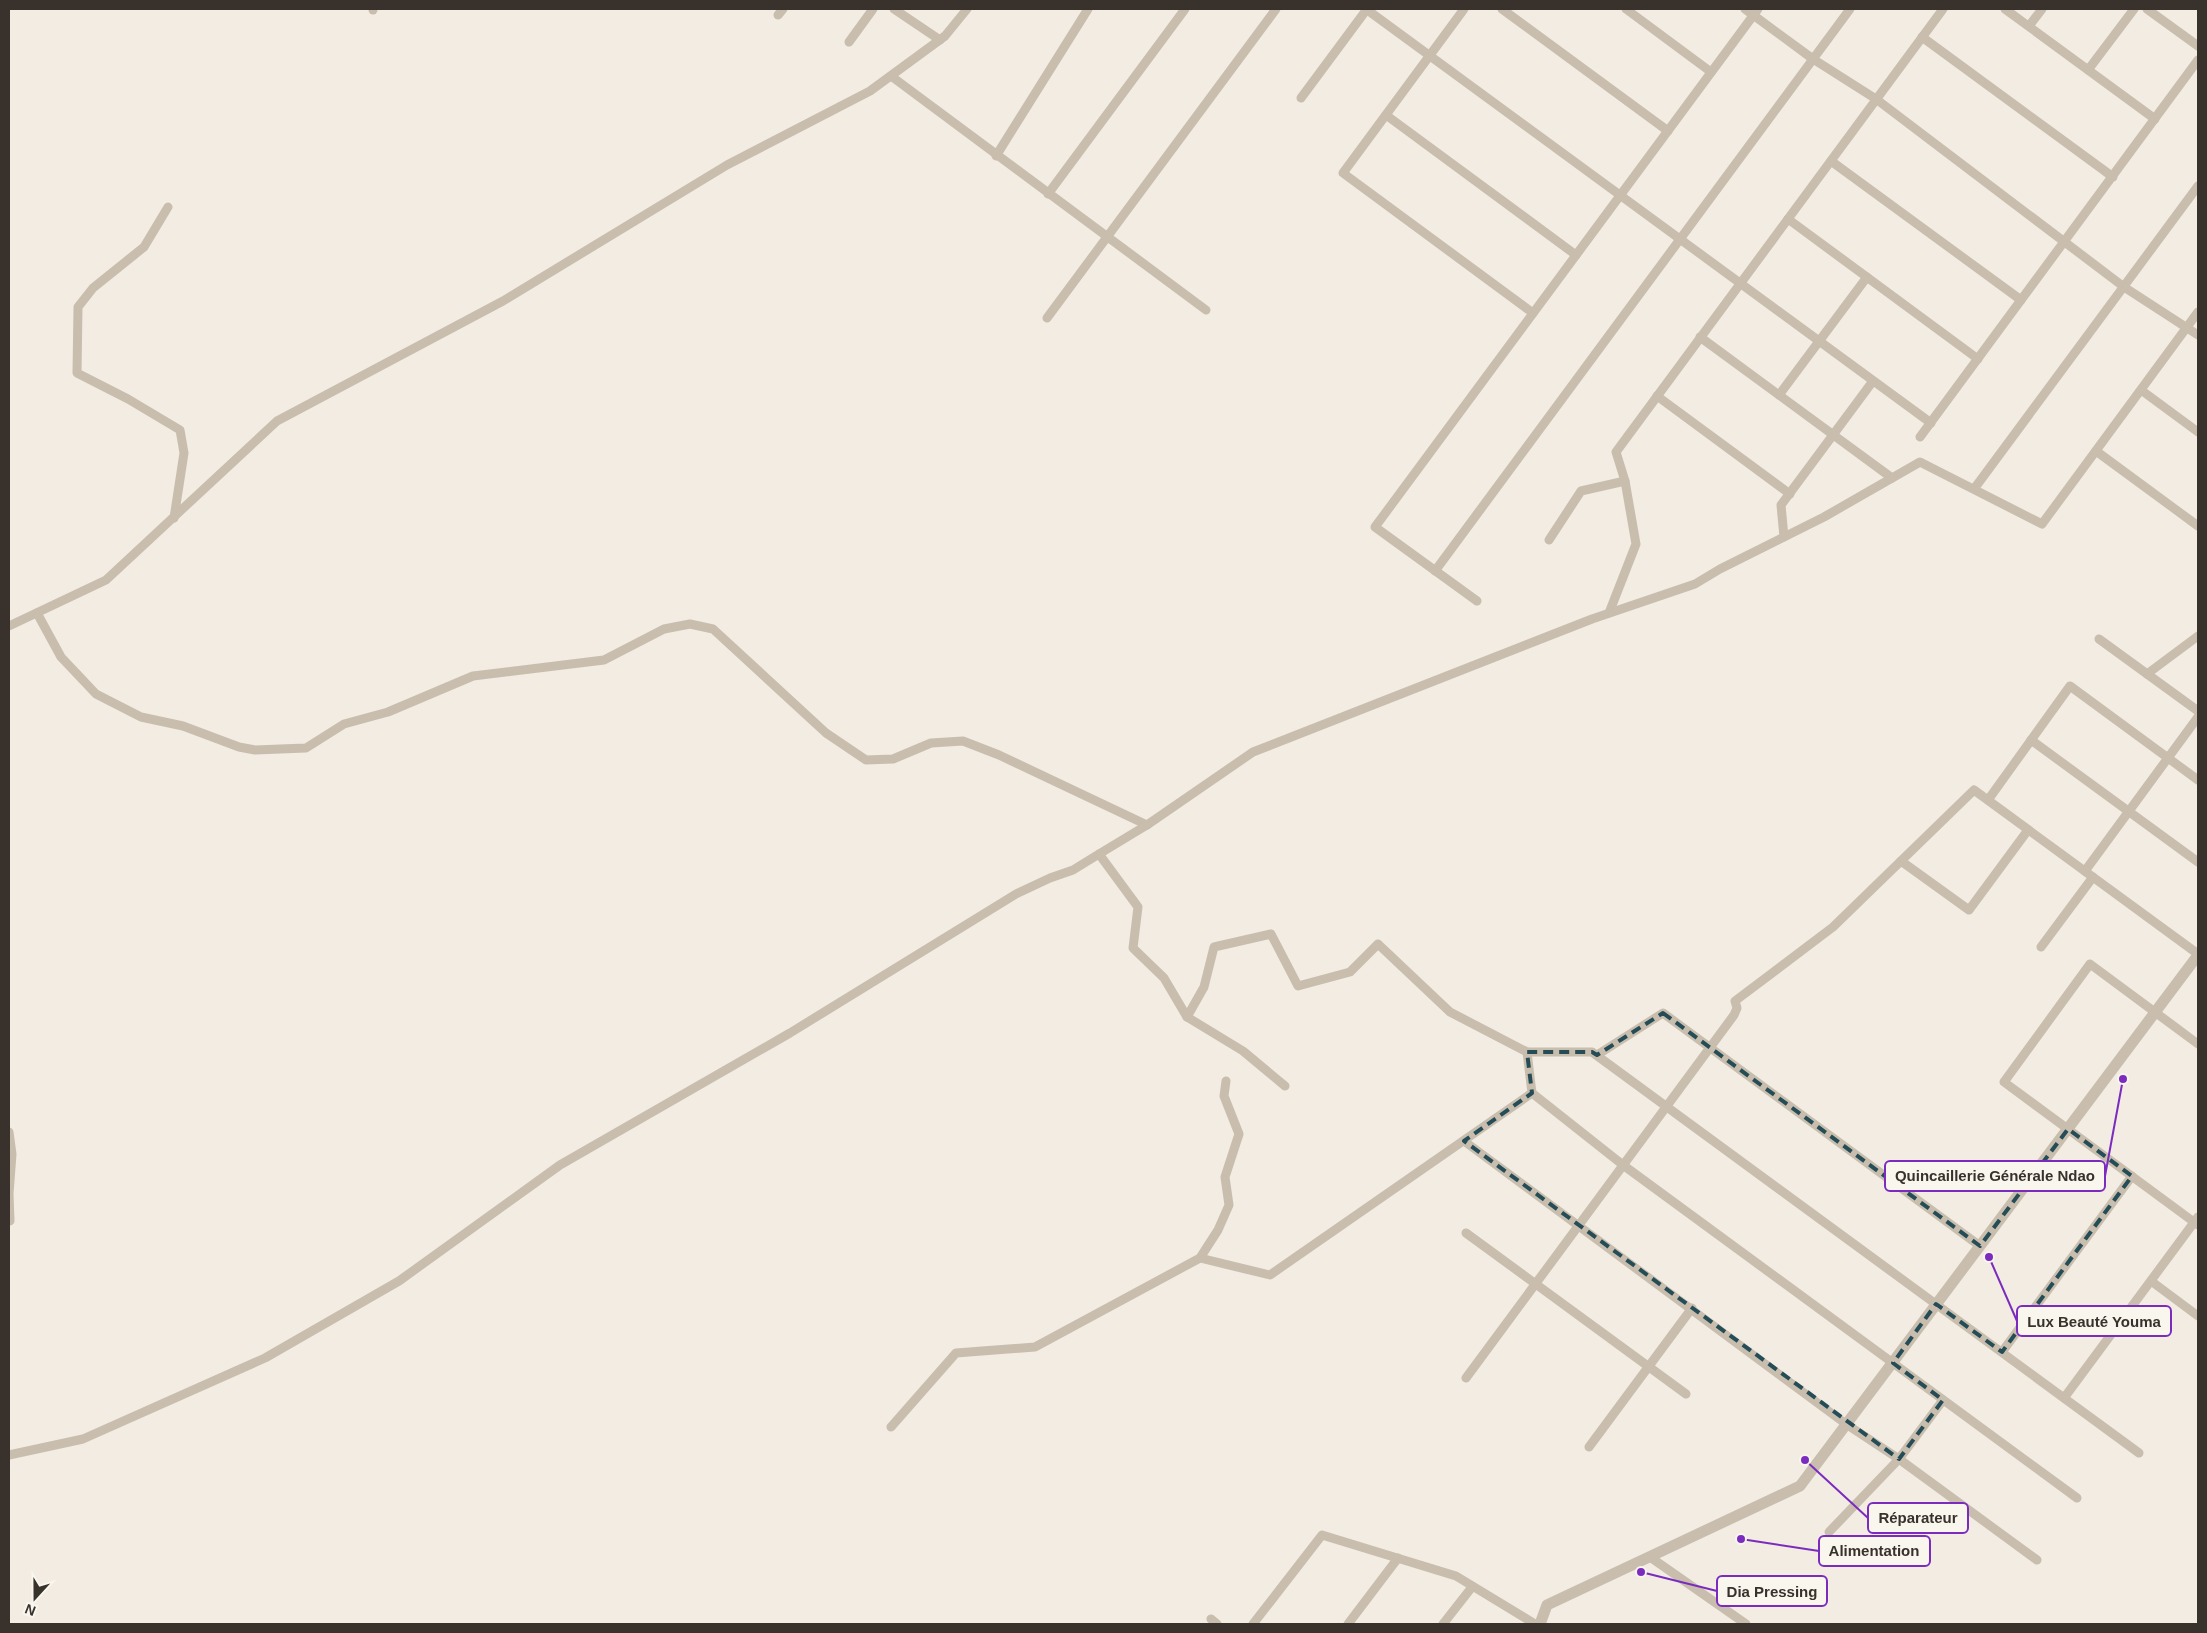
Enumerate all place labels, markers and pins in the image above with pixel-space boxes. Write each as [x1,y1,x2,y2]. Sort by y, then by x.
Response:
callout: Quincaillerie Générale Ndao [1885,1161,2105,1191]
callout: Lux Beauté Youma [2017,1306,2171,1336]
callout: Réparateur [1868,1503,1968,1533]
callout: Alimentation [1819,1536,1930,1566]
callout: Dia Pressing [1717,1576,1827,1606]

